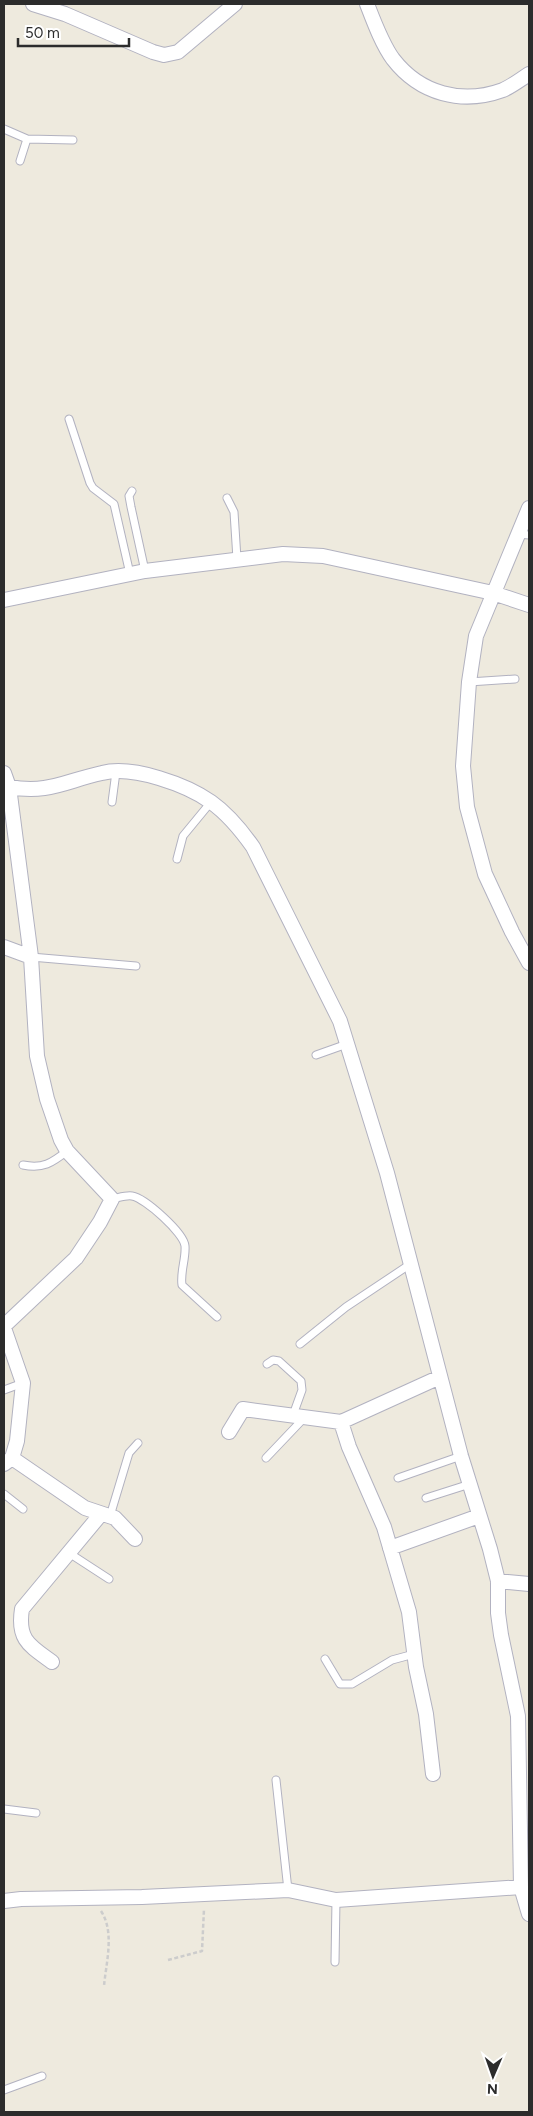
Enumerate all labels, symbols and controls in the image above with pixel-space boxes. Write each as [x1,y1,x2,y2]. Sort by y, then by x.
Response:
scale bar [18,15,129,47]
text: 50 m [25,24,60,42]
north arrow [468,2051,518,2101]
text: N [487,2080,498,2097]

